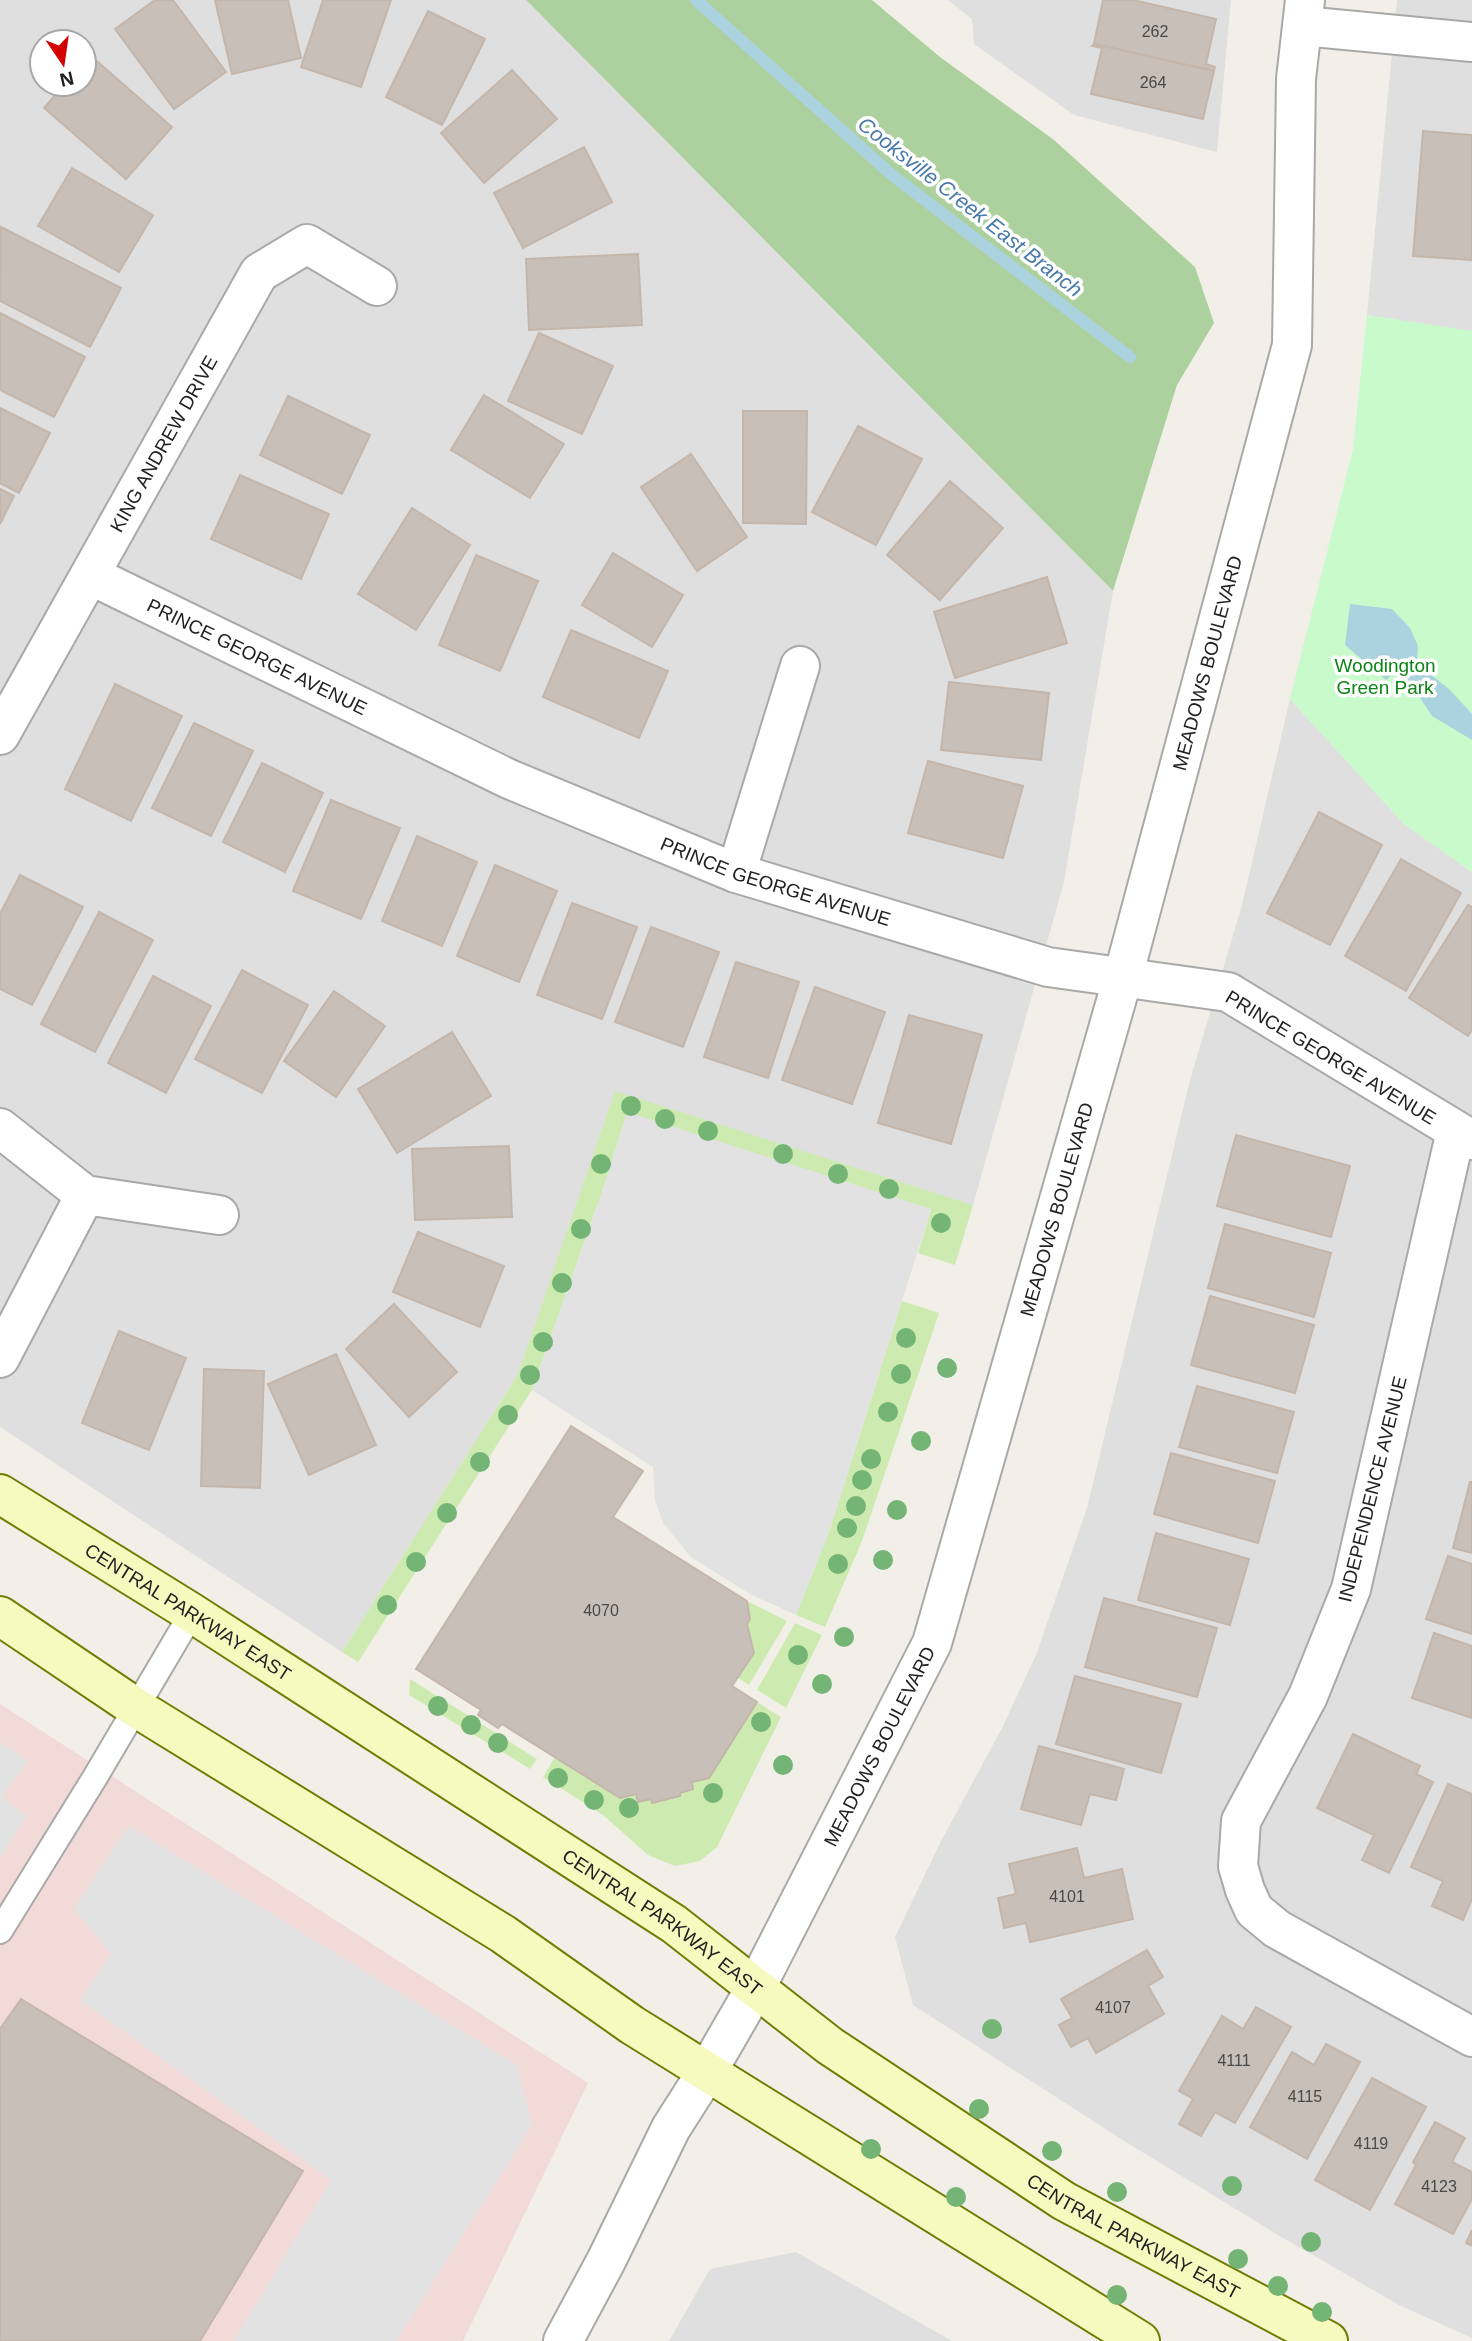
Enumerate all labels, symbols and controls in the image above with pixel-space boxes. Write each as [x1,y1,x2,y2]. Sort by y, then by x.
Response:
house number: 262 [1142,23,1168,40]
north arrow [28,28,98,98]
text: N [58,67,76,91]
house number: 264 [1140,74,1166,91]
water label: Cooksville Creek East Branch [854,112,1087,301]
street label: KING ANDREW DRIVE [106,352,221,536]
street label: MEADOWS BOULEVARD [1169,553,1246,773]
street label: PRINCE GEORGE AVENUE [144,595,370,719]
park label: Woodington Green Park [1334,655,1436,698]
street label: PRINCE GEORGE AVENUE [657,833,893,930]
street label: PRINCE GEORGE AVENUE [1222,986,1440,1129]
street label: MEADOWS BOULEVARD [1016,1100,1097,1319]
street label: INDEPENDENCE AVENUE [1334,1374,1411,1604]
street label: CENTRAL PARKWAY EAST [81,1539,295,1685]
house number: 4070 [583,1602,619,1619]
street label: MEADOWS BOULEVARD [820,1643,939,1850]
street label: CENTRAL PARKWAY EAST [559,1845,767,2000]
house number: 4101 [1049,1888,1085,1905]
house number: 4107 [1095,1999,1131,2016]
house number: 4111 [1217,2052,1251,2069]
house number: 4115 [1288,2088,1322,2105]
house number: 4119 [1354,2135,1388,2152]
street label: CENTRAL PARKWAY EAST [1023,2169,1244,2303]
house number: 4123 [1421,2178,1457,2195]

